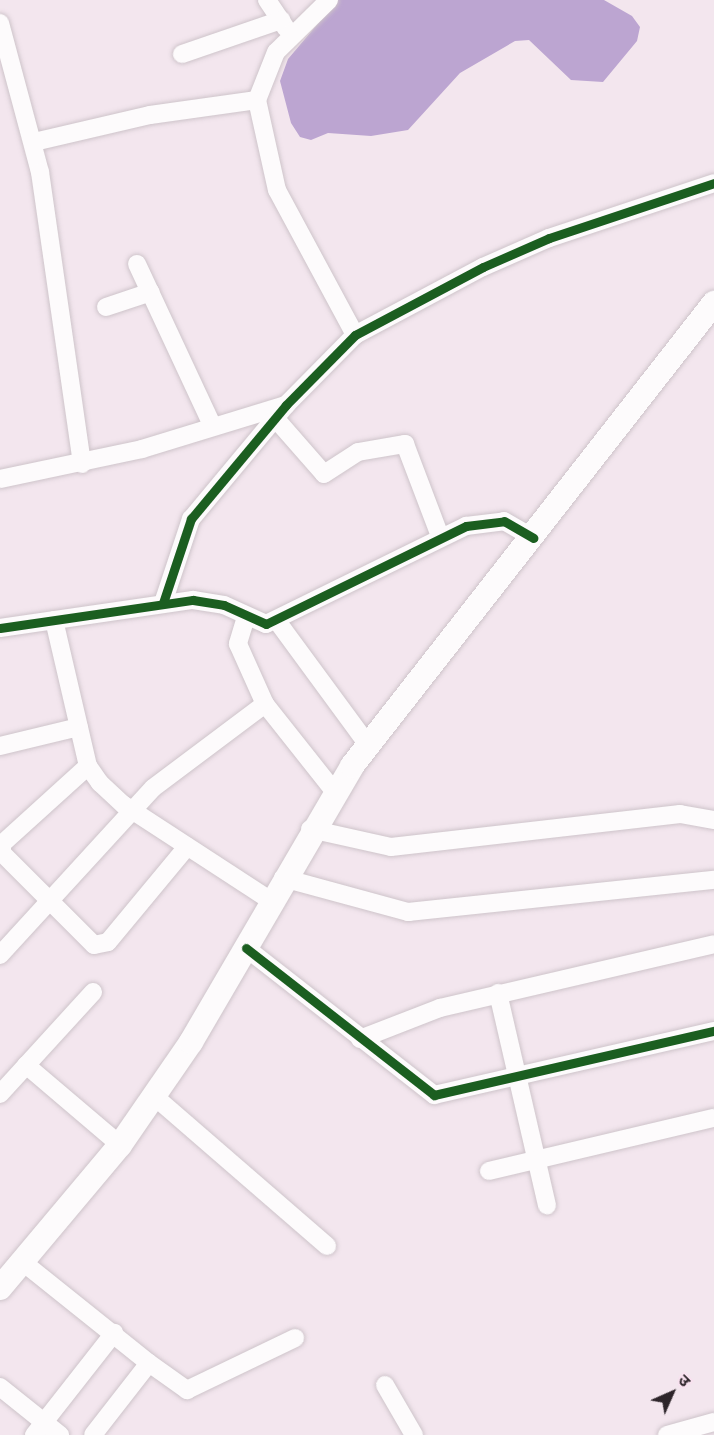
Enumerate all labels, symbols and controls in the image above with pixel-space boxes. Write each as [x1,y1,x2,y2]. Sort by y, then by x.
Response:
north arrow [642,1363,702,1423]
text: उ [675,1371,694,1390]

